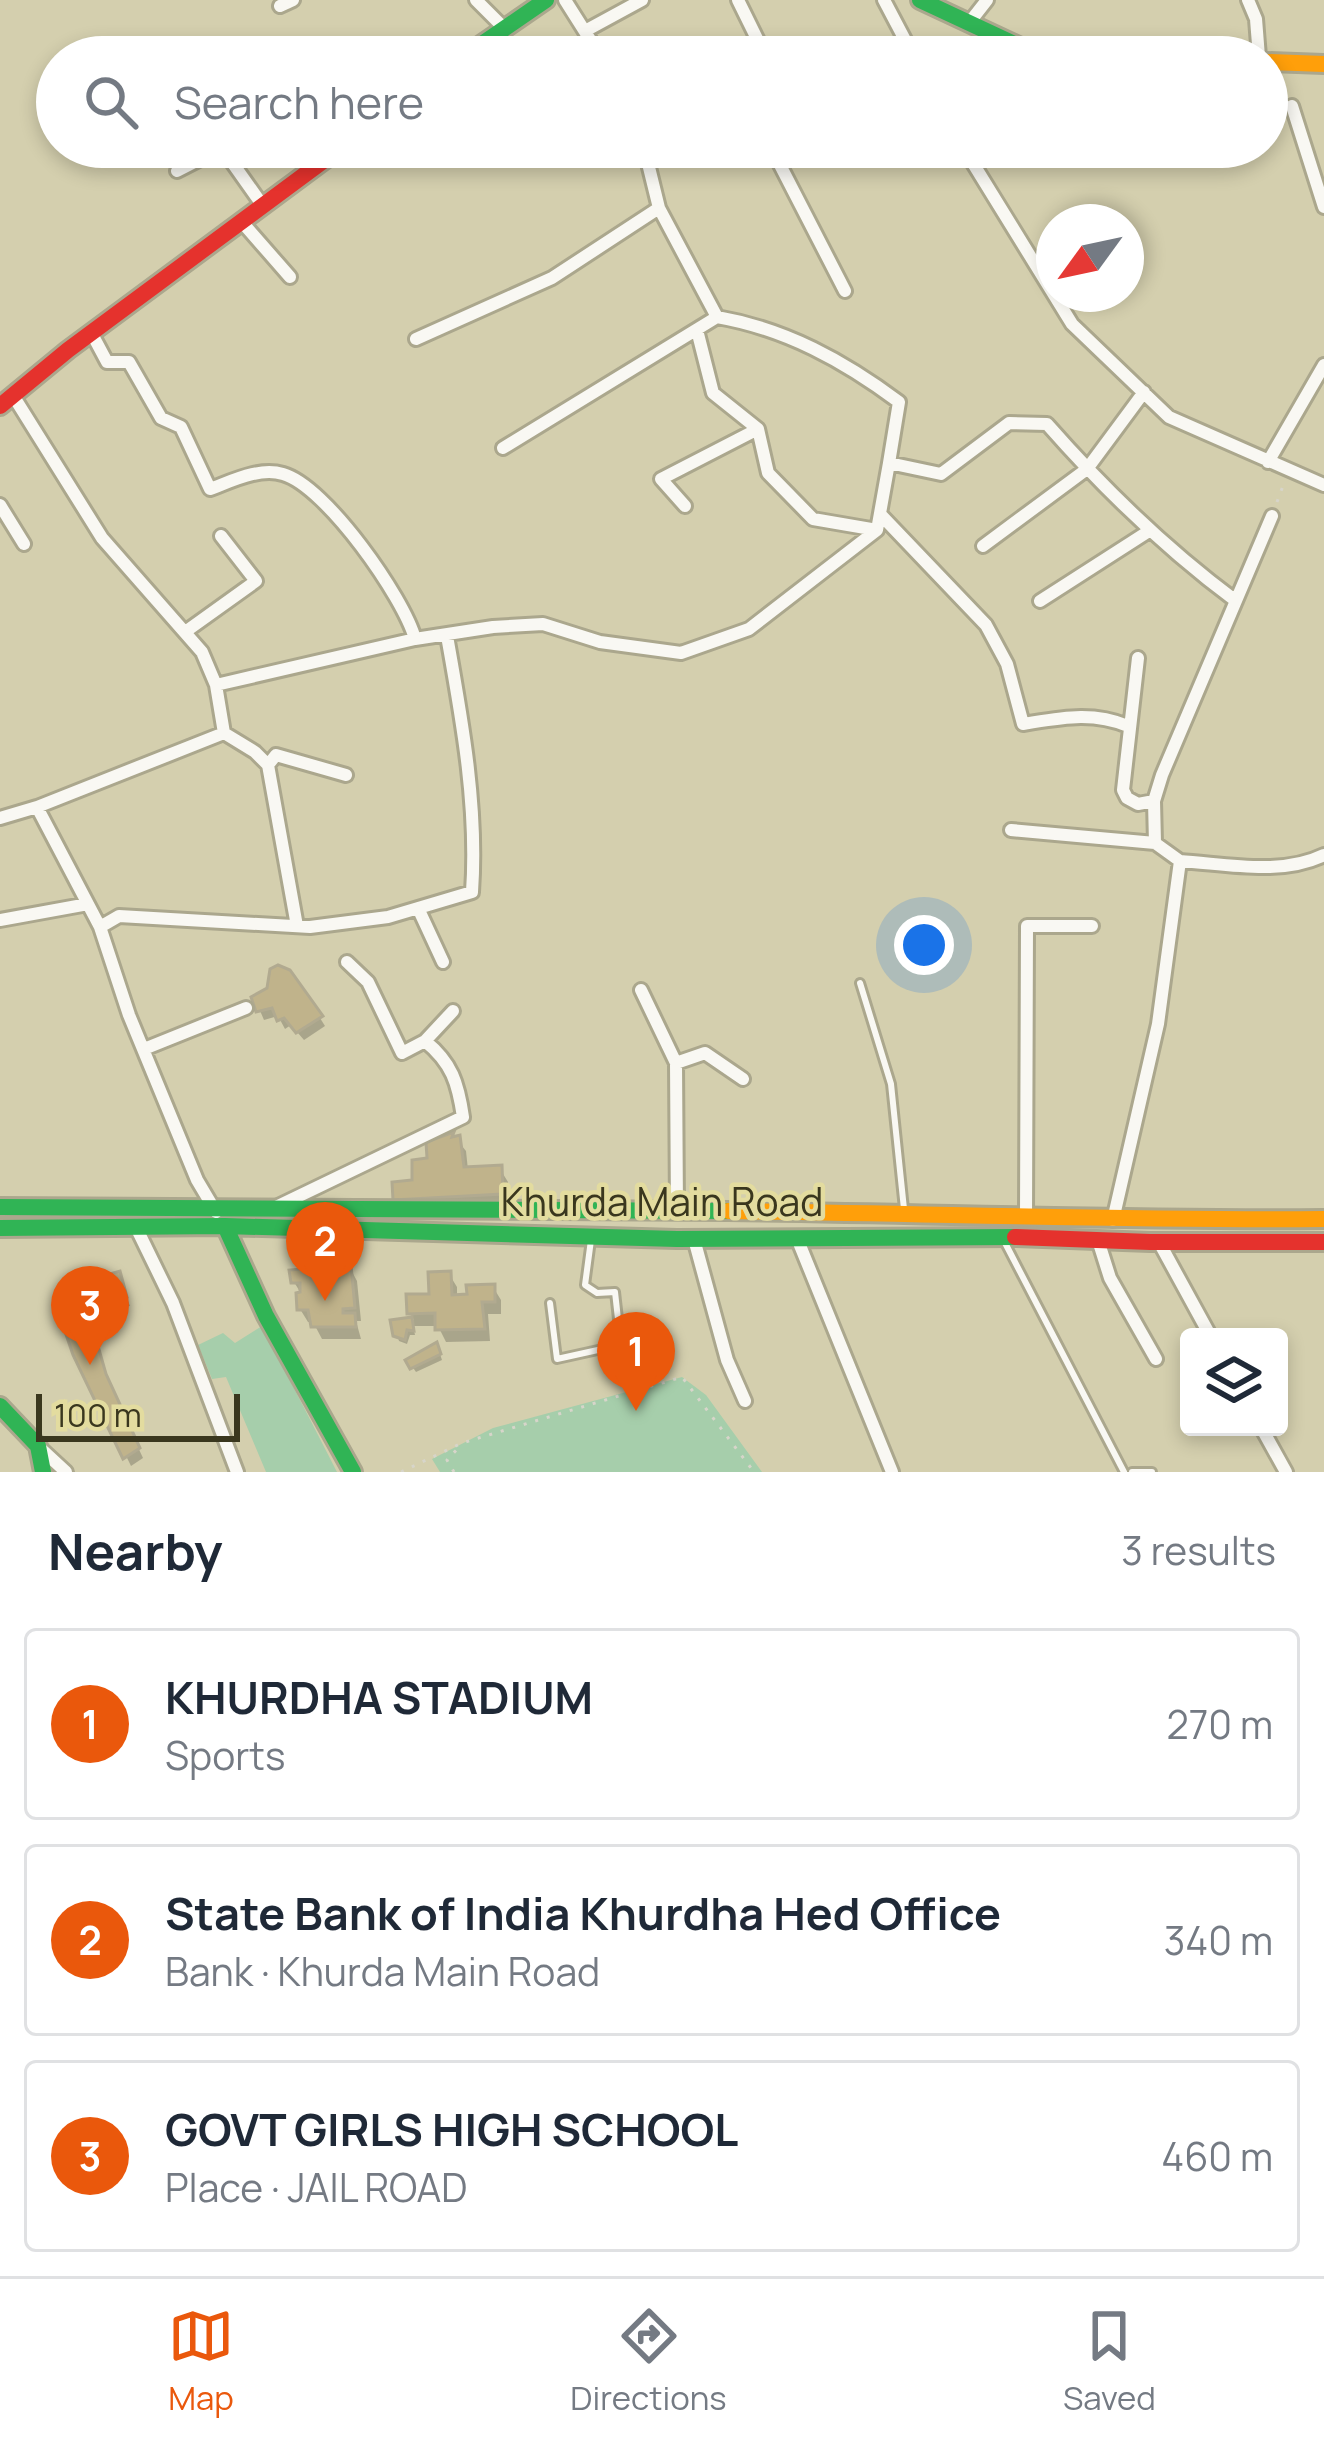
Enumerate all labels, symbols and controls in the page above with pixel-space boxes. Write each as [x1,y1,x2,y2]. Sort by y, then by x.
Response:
search box [36,36,1288,168]
icon: search [78,69,144,135]
text: Search here [174,71,424,133]
north arrow [1036,204,1144,312]
your location [894,915,954,975]
street label: Khurda Main Road [501,1174,823,1228]
pin: 2 [286,1202,364,1301]
pin: 3 [51,1266,129,1365]
pin: 1 [597,1312,675,1411]
map controls [1180,1328,1288,1436]
button: layers [1180,1328,1288,1436]
scale bar [36,1388,240,1441]
text: 100 m [54,1392,142,1437]
text: Nearby [48,1516,223,1585]
text: 3 results [1121,1523,1276,1577]
text: KHURDHA STADIUM [165,1666,593,1728]
text: 1 [81,1697,99,1751]
text: 270 m [1167,1697,1273,1751]
text: Sports [165,1728,285,1782]
text: State Bank of India Khurdha Hed Office [165,1882,1001,1944]
text: 2 [78,1913,102,1967]
text: 340 m [1164,1913,1273,1967]
text: Bank · Khurda Main Road [165,1944,600,1998]
text: GOVT GIRLS HIGH SCHOOL [165,2098,738,2160]
text: 3 [79,2129,101,2183]
text: 460 m [1161,2129,1273,2183]
text: Place · JAIL ROAD [165,2160,467,2214]
tab: Map [168,2303,234,2420]
tab: Directions [570,2303,727,2420]
tab: Saved [1063,2303,1156,2420]

